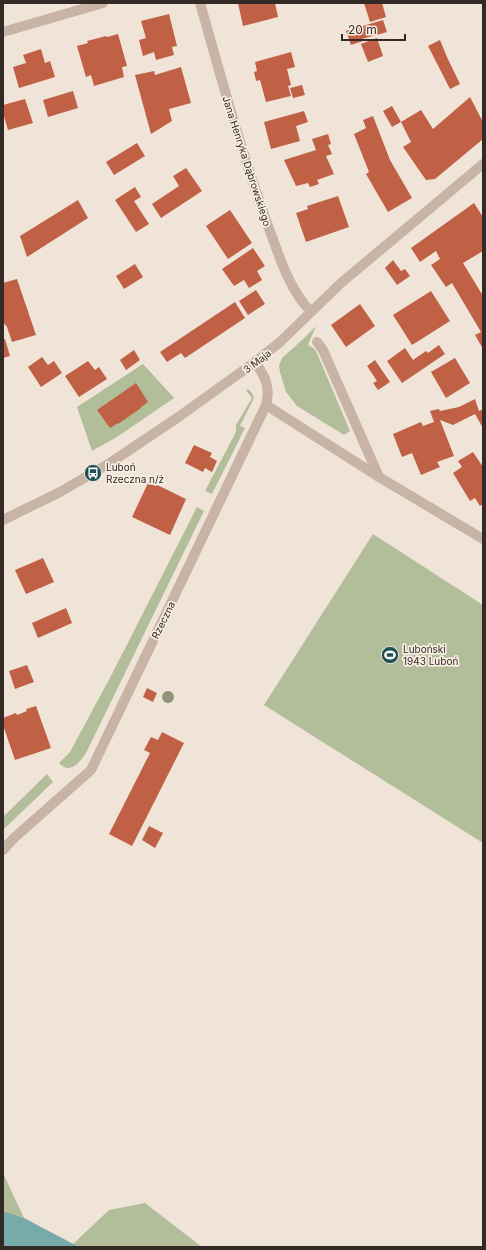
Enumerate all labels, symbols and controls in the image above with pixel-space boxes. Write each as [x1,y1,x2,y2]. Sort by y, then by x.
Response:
scale bar [342,16,405,42]
text: 20 m [348,22,377,37]
street label: Jana Henryka Dąbrowskiego [220,94,274,228]
street label: 3 Maja [241,347,273,375]
place label: Luboń Rzeczna n/ż [106,461,164,485]
bus stop icon: Luboń Rzeczna n/ż [83,463,103,483]
street label: Rzeczna [149,599,177,641]
place label: Luboński 1943 Luboń [403,643,458,667]
sports icon: Luboński 1943 Luboń [380,645,400,665]

